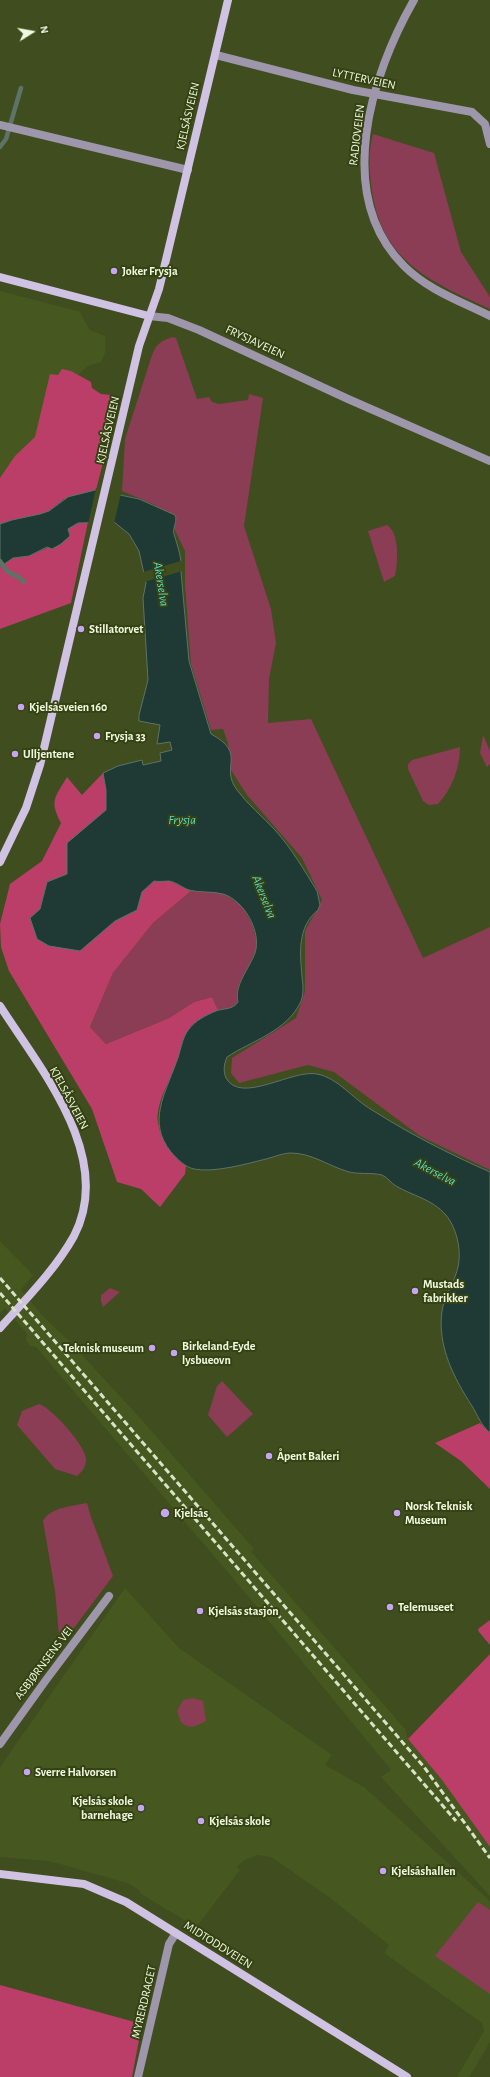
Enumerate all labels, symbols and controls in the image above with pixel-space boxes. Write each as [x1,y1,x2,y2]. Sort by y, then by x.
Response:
north arrow [12,12,52,52]
text: N [38,25,50,34]
street label: LYTTERVEIEN [331,65,397,93]
street label: KJELSÅSVEIEN [173,81,203,151]
street label: RADIOVEIEN [346,104,368,166]
place label: Joker Frysja [122,264,178,278]
marker: Joker Frysja [109,266,119,276]
street label: FRYSJAVEIEN [223,322,287,362]
street label: KJELSÅSVEIEN [93,395,123,465]
water label: Akerselva [150,561,172,607]
place label: Stillatorvet [89,622,143,636]
marker: Stillatorvet [76,624,86,634]
place label: Kjelsåsveien 160 [29,700,107,714]
marker: Kjelsåsveien 160 [16,702,26,712]
place label: Frysja 33 [105,729,146,743]
marker: Frysja 33 [92,731,102,741]
place label: Ulljentene [23,747,74,761]
marker: Ulljentene [10,749,20,759]
water label: Frysja [168,812,196,828]
water label: Akerselva [248,873,280,921]
street label: KJELSÅSVEIEN [46,1064,92,1132]
water label: Akerselva [411,1155,459,1189]
place label: Mustads fabrikker [423,1277,468,1305]
marker: Mustads fabrikker [410,1286,420,1296]
place label: Birkeland-Eyde lysbueovn [182,1339,255,1367]
place label: Teknisk museum [63,1341,144,1355]
marker: Teknisk museum [147,1343,157,1353]
marker: Birkeland-Eyde lysbueovn [169,1348,179,1358]
place label: Åpent Bakeri [277,1449,339,1463]
marker: Åpent Bakeri [264,1451,274,1461]
place label: Norsk Teknisk Museum [405,1499,472,1527]
place label: Kjelsås [174,1506,208,1520]
marker: Kjelsås [159,1507,171,1519]
marker: Norsk Teknisk Museum [392,1508,402,1518]
place label: Telemuseet [398,1600,454,1614]
marker: Telemuseet [385,1602,395,1612]
place label: Kjelsås stasjon [208,1604,279,1618]
marker: Kjelsås stasjon [195,1606,205,1616]
street label: ASBJØRNSENS VEI [12,1623,76,1703]
place label: Sverre Halvorsen [35,1765,116,1779]
marker: Sverre Halvorsen [22,1767,32,1777]
place label: Kjelsås skole barnehage [72,1794,133,1822]
marker: Kjelsås skole barnehage [136,1803,146,1813]
place label: Kjelsås skole [209,1814,270,1828]
marker: Kjelsås skole [196,1816,206,1826]
place label: Kjelsåshallen [391,1864,456,1878]
marker: Kjelsåshallen [378,1866,388,1876]
street label: MIDTODDVEIEN [181,1918,255,1972]
street label: MYRERDRAGET [129,1964,159,2040]

